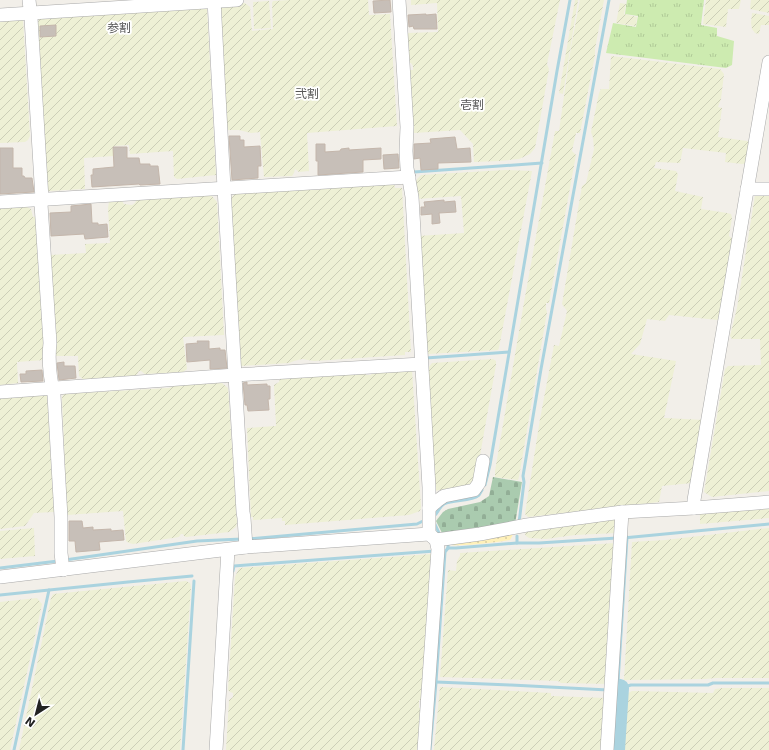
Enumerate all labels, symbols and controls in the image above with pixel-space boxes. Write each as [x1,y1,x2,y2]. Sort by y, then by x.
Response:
district label: 参割 [107,21,131,35]
district label: 弐割 [295,87,319,101]
district label: 壱割 [460,98,484,112]
north arrow [16,694,56,734]
text: N [23,714,38,730]

